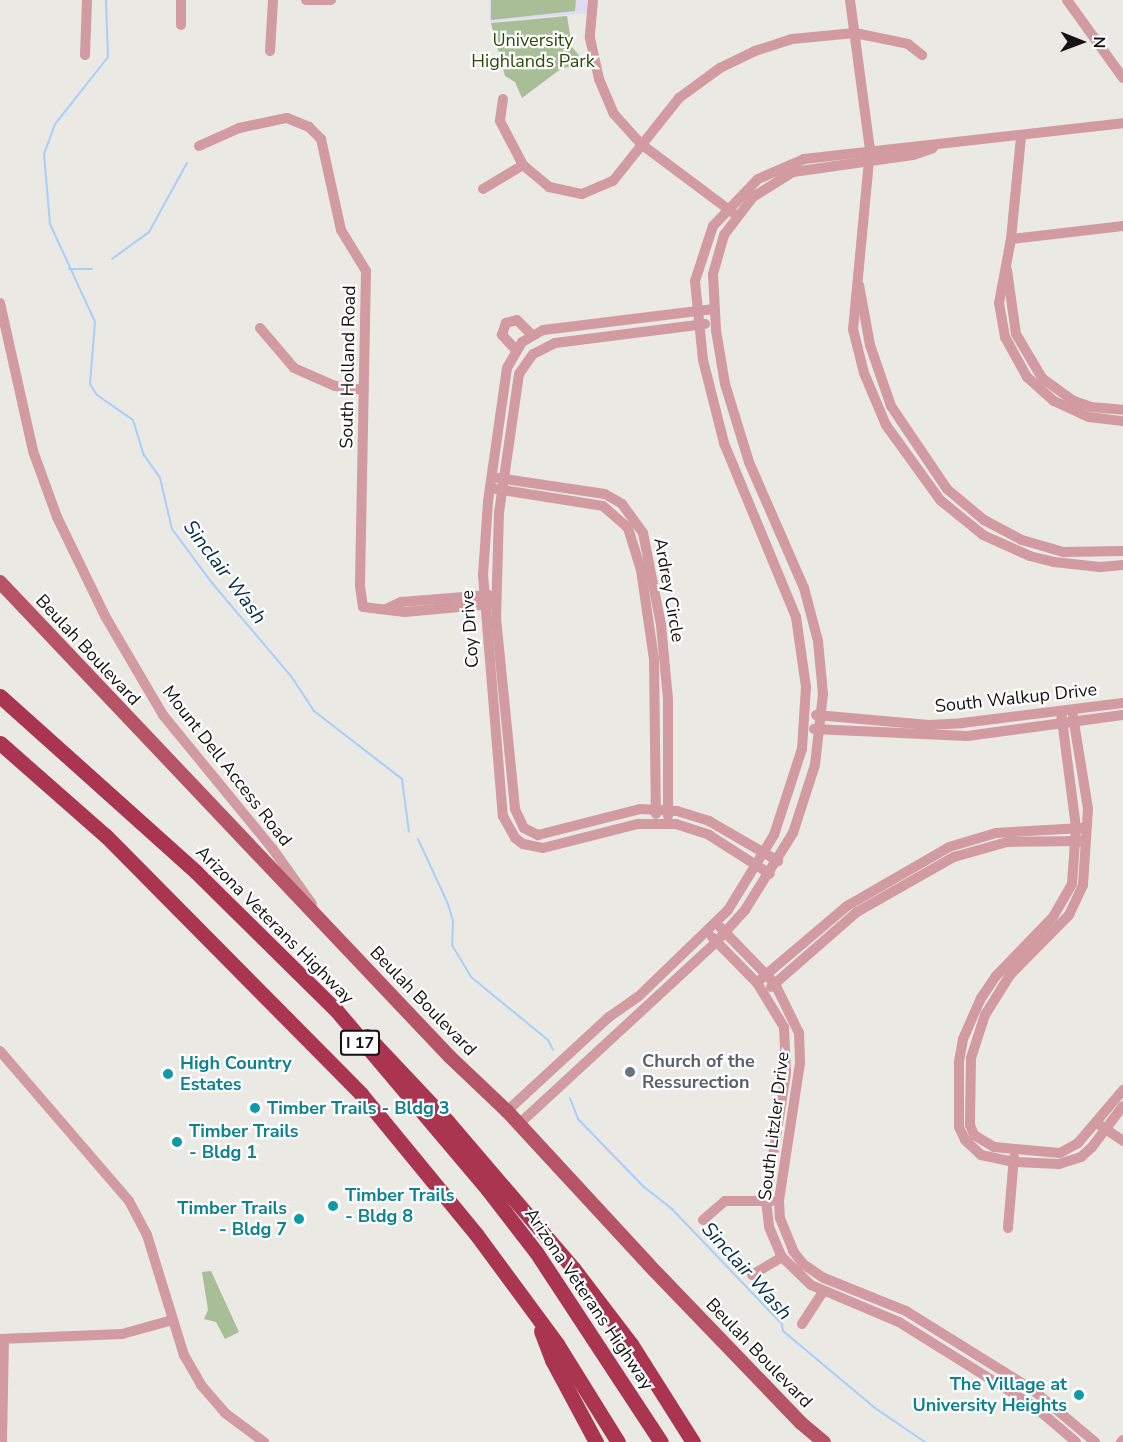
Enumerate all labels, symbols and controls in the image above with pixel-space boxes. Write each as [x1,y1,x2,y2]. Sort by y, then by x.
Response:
north arrow [1051,12,1111,72]
park label: University Highlands Park [471,30,595,72]
text: N [1088,36,1110,48]
street label: South Holland Road [336,285,360,449]
water label: Sinclair Wash [178,515,272,629]
street label: Ardrey Circle [649,536,689,644]
street label: Coy Drive [457,589,483,669]
street label: Beulah Boulevard [31,590,145,710]
street label: South Walkup Drive [934,679,1098,717]
street label: Mount Dell Access Road [158,681,296,851]
street label: Arizona Veterans Highway [191,841,359,1009]
street label: Beulah Boulevard [365,942,481,1060]
road number: I 17 [339,1030,381,1056]
street label: South Litzler Drive [754,1050,794,1202]
place label: Church of the Ressurection [642,1051,755,1094]
place label: High Country Estates [180,1053,292,1096]
marker: Church of the Ressurection [623,1065,637,1079]
marker: High Country Estates [161,1067,175,1081]
place label: Timber Trails - Bldg 3 [267,1097,450,1119]
marker: Timber Trails - Bldg 3 [248,1101,262,1115]
place label: Timber Trails - Bldg 1 [189,1121,299,1164]
marker: Timber Trails - Bldg 1 [170,1135,184,1149]
place label: Timber Trails - Bldg 8 [345,1185,455,1228]
place label: Timber Trails - Bldg 7 [177,1198,287,1240]
marker: Timber Trails - Bldg 8 [326,1199,340,1213]
street label: Arizona Veterans Highway [520,1204,658,1394]
marker: Timber Trails - Bldg 7 [292,1212,306,1226]
water label: Sinclair Wash [697,1217,797,1325]
street label: Beulah Boulevard [701,1294,817,1412]
place label: The Village at University Heights [912,1374,1067,1416]
marker: The Village at University Heights [1072,1388,1086,1402]

